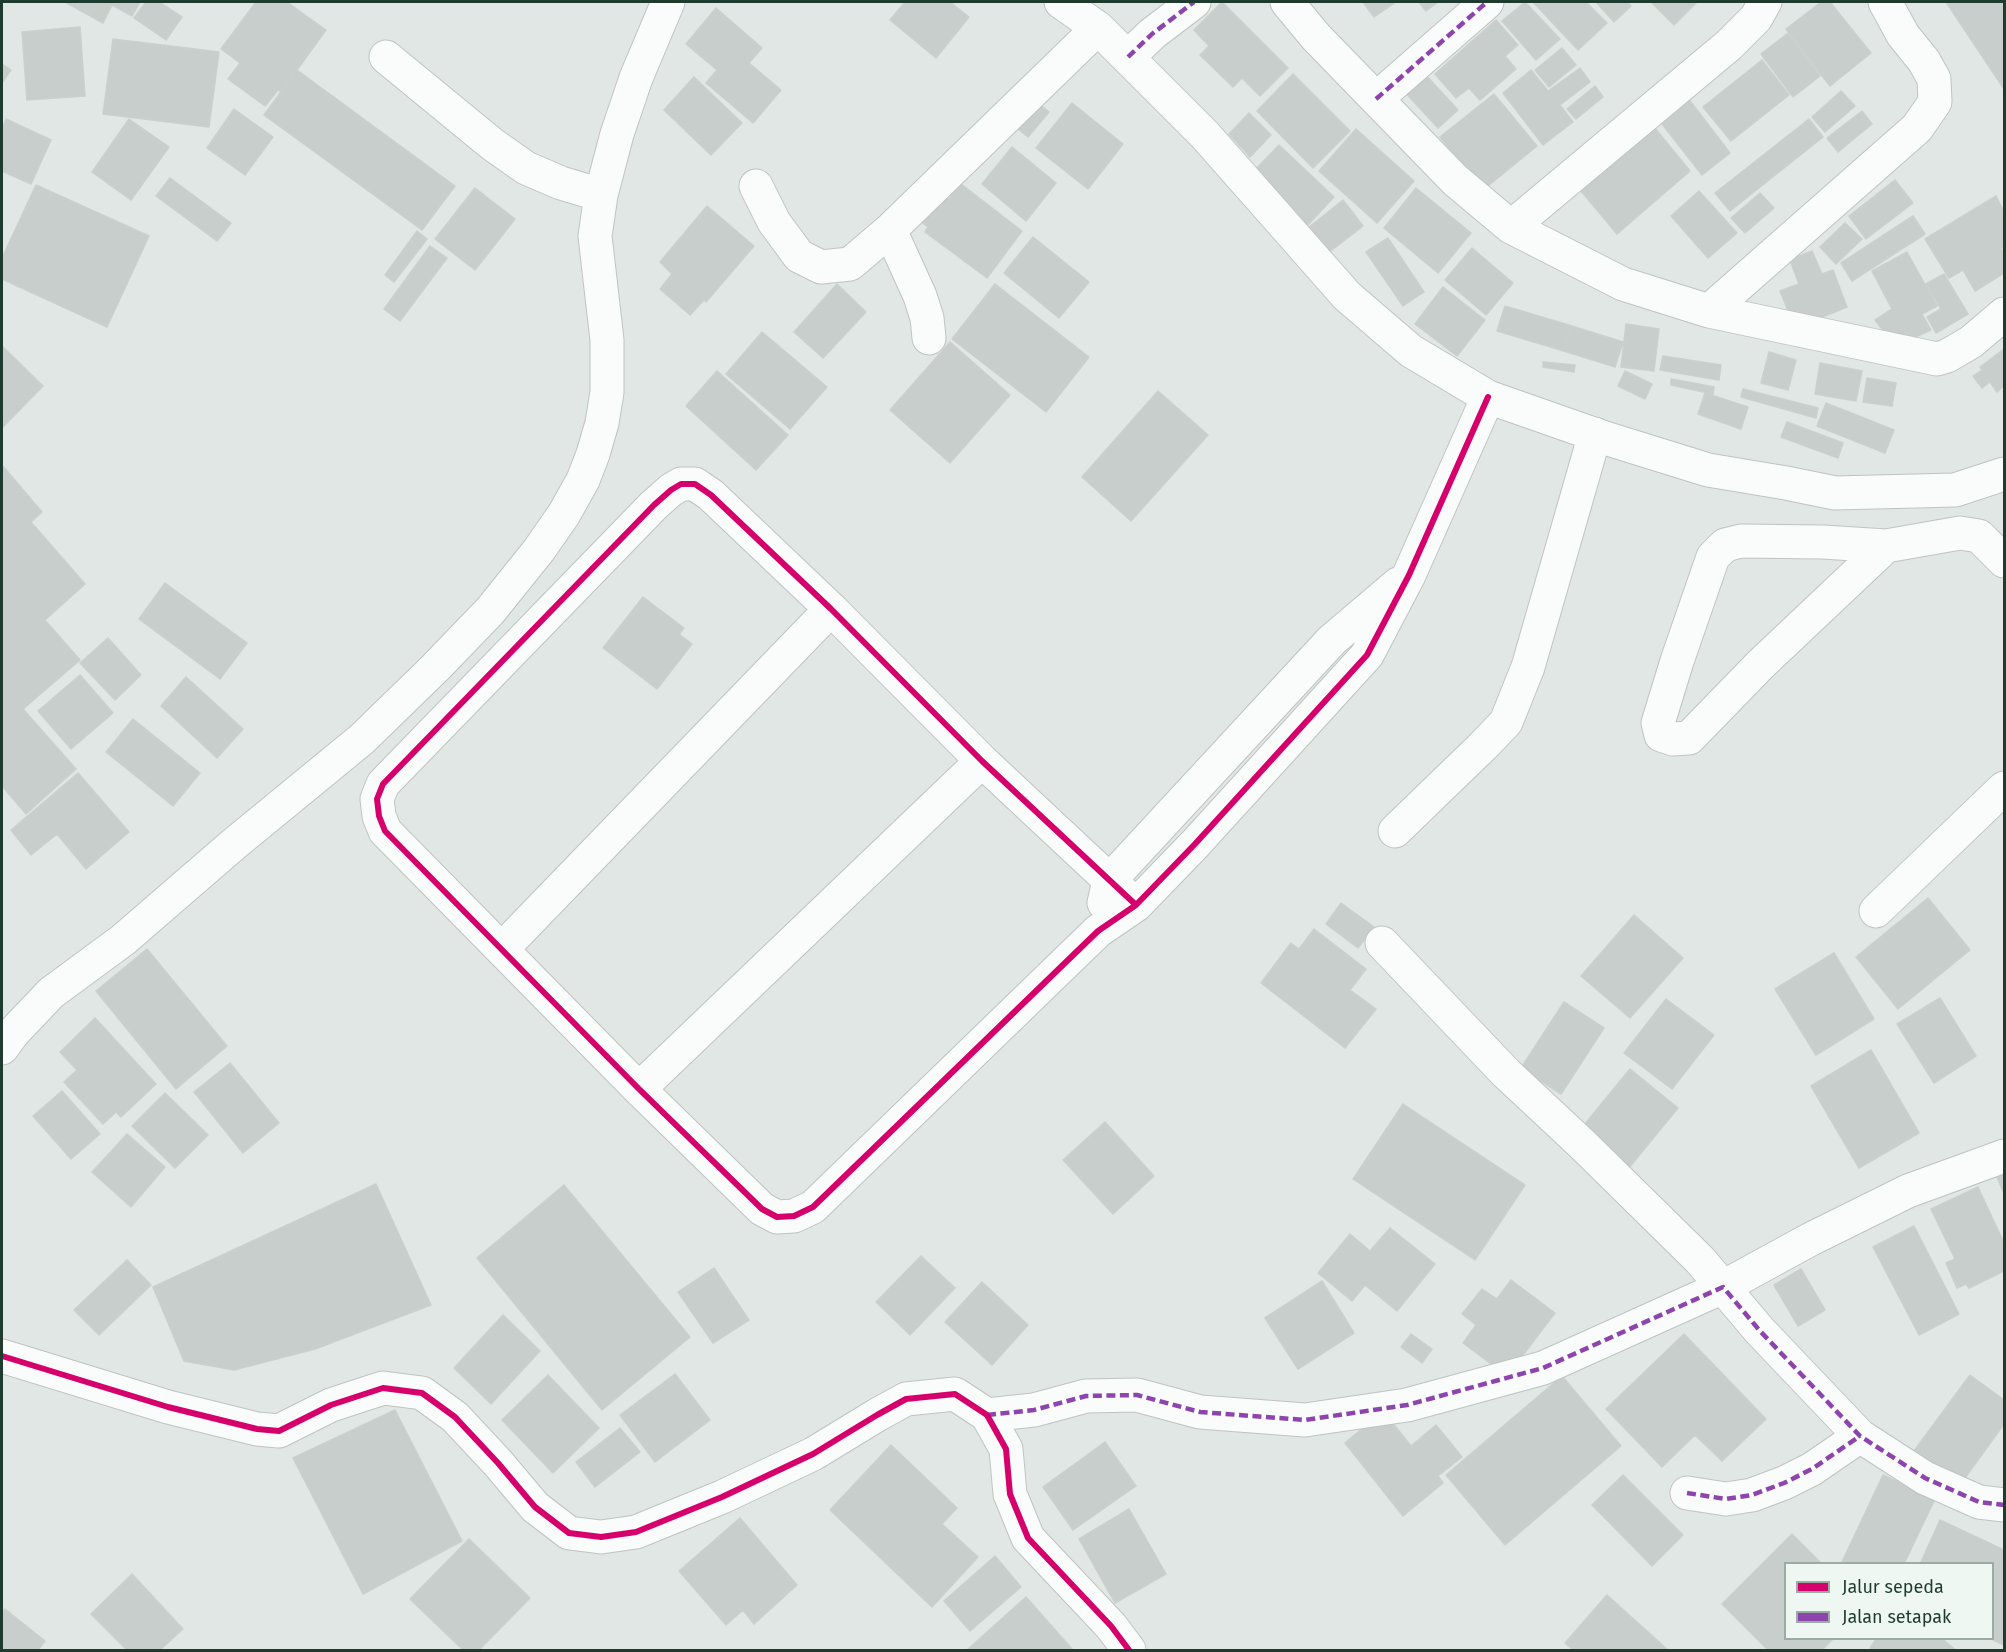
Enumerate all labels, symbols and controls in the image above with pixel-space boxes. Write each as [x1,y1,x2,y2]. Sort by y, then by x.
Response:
legend [1784,1562,1994,1640]
text: Jalur sepeda [1842,1576,1944,1598]
text: Jalan setapak [1842,1606,1951,1628]

